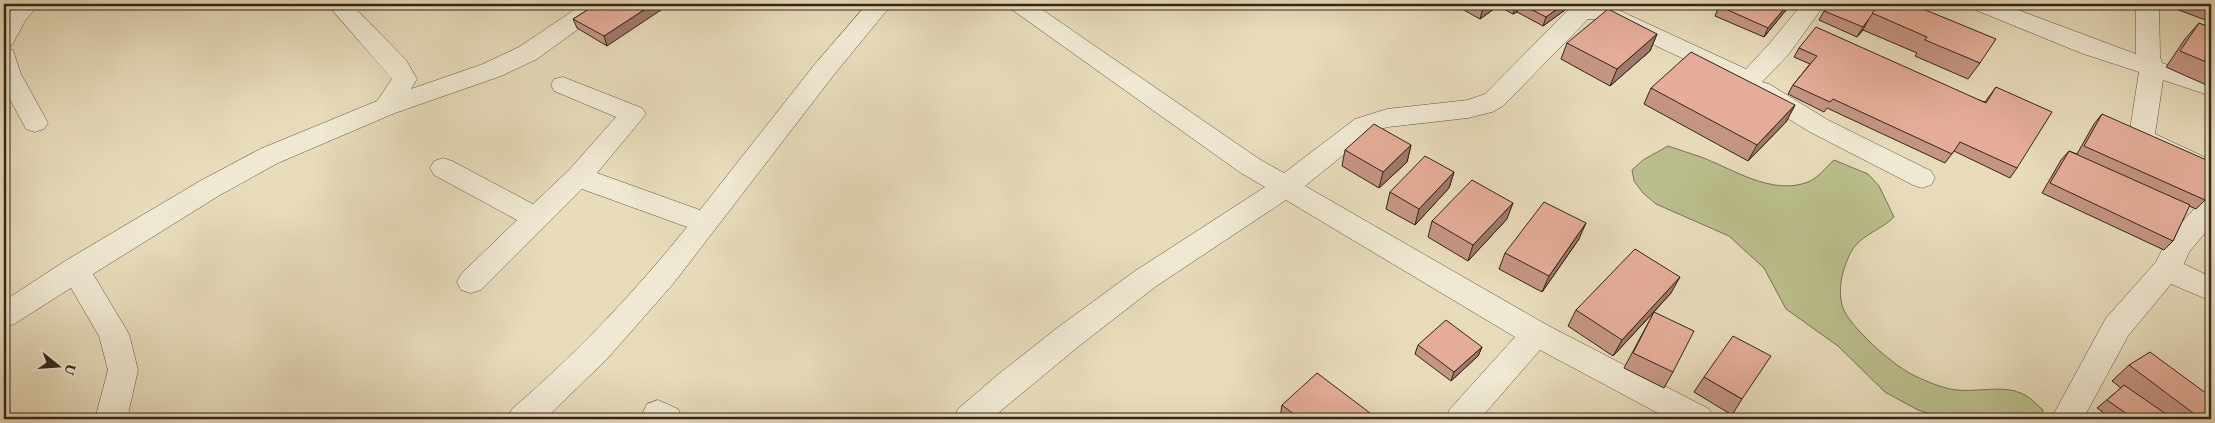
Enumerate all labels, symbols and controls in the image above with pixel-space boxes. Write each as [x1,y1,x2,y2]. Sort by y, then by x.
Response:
north arrow [32,340,82,390]
text: U [60,362,81,378]

